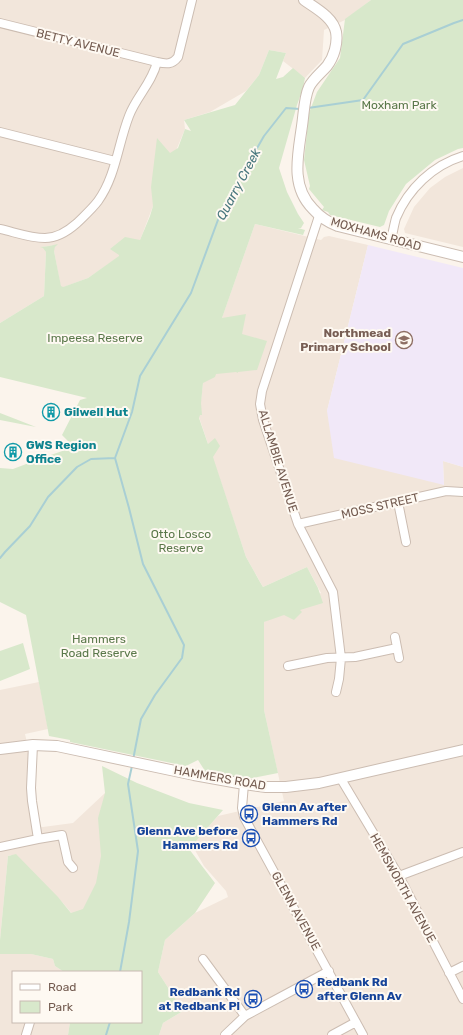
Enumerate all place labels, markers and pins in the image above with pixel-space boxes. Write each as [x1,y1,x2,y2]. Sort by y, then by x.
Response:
place label: Northmead Primary School [300,326,391,354]
school or university icon: Northmead Primary School [394,330,414,350]
building icon: Gilwell Hut [41,402,61,422]
place label: Gilwell Hut [64,405,129,419]
place label: GWS Region Office [26,438,97,466]
building icon: GWS Region Office [3,442,23,462]
place label: Glenn Av after Hammers Rd [262,800,347,828]
bus stop icon: Glenn Av after Hammers Rd [239,804,259,824]
place label: Glenn Ave before Hammers Rd [137,824,238,852]
bus stop icon: Glenn Ave before Hammers Rd [241,828,261,848]
place label: Redbank Rd after Glenn Av [317,975,402,1003]
bus stop icon: Redbank Rd after Glenn Av [294,979,314,999]
place label: Redbank Rd at Redbank Pl [158,985,240,1013]
bus stop icon: Redbank Rd at Redbank Pl [243,989,263,1009]

